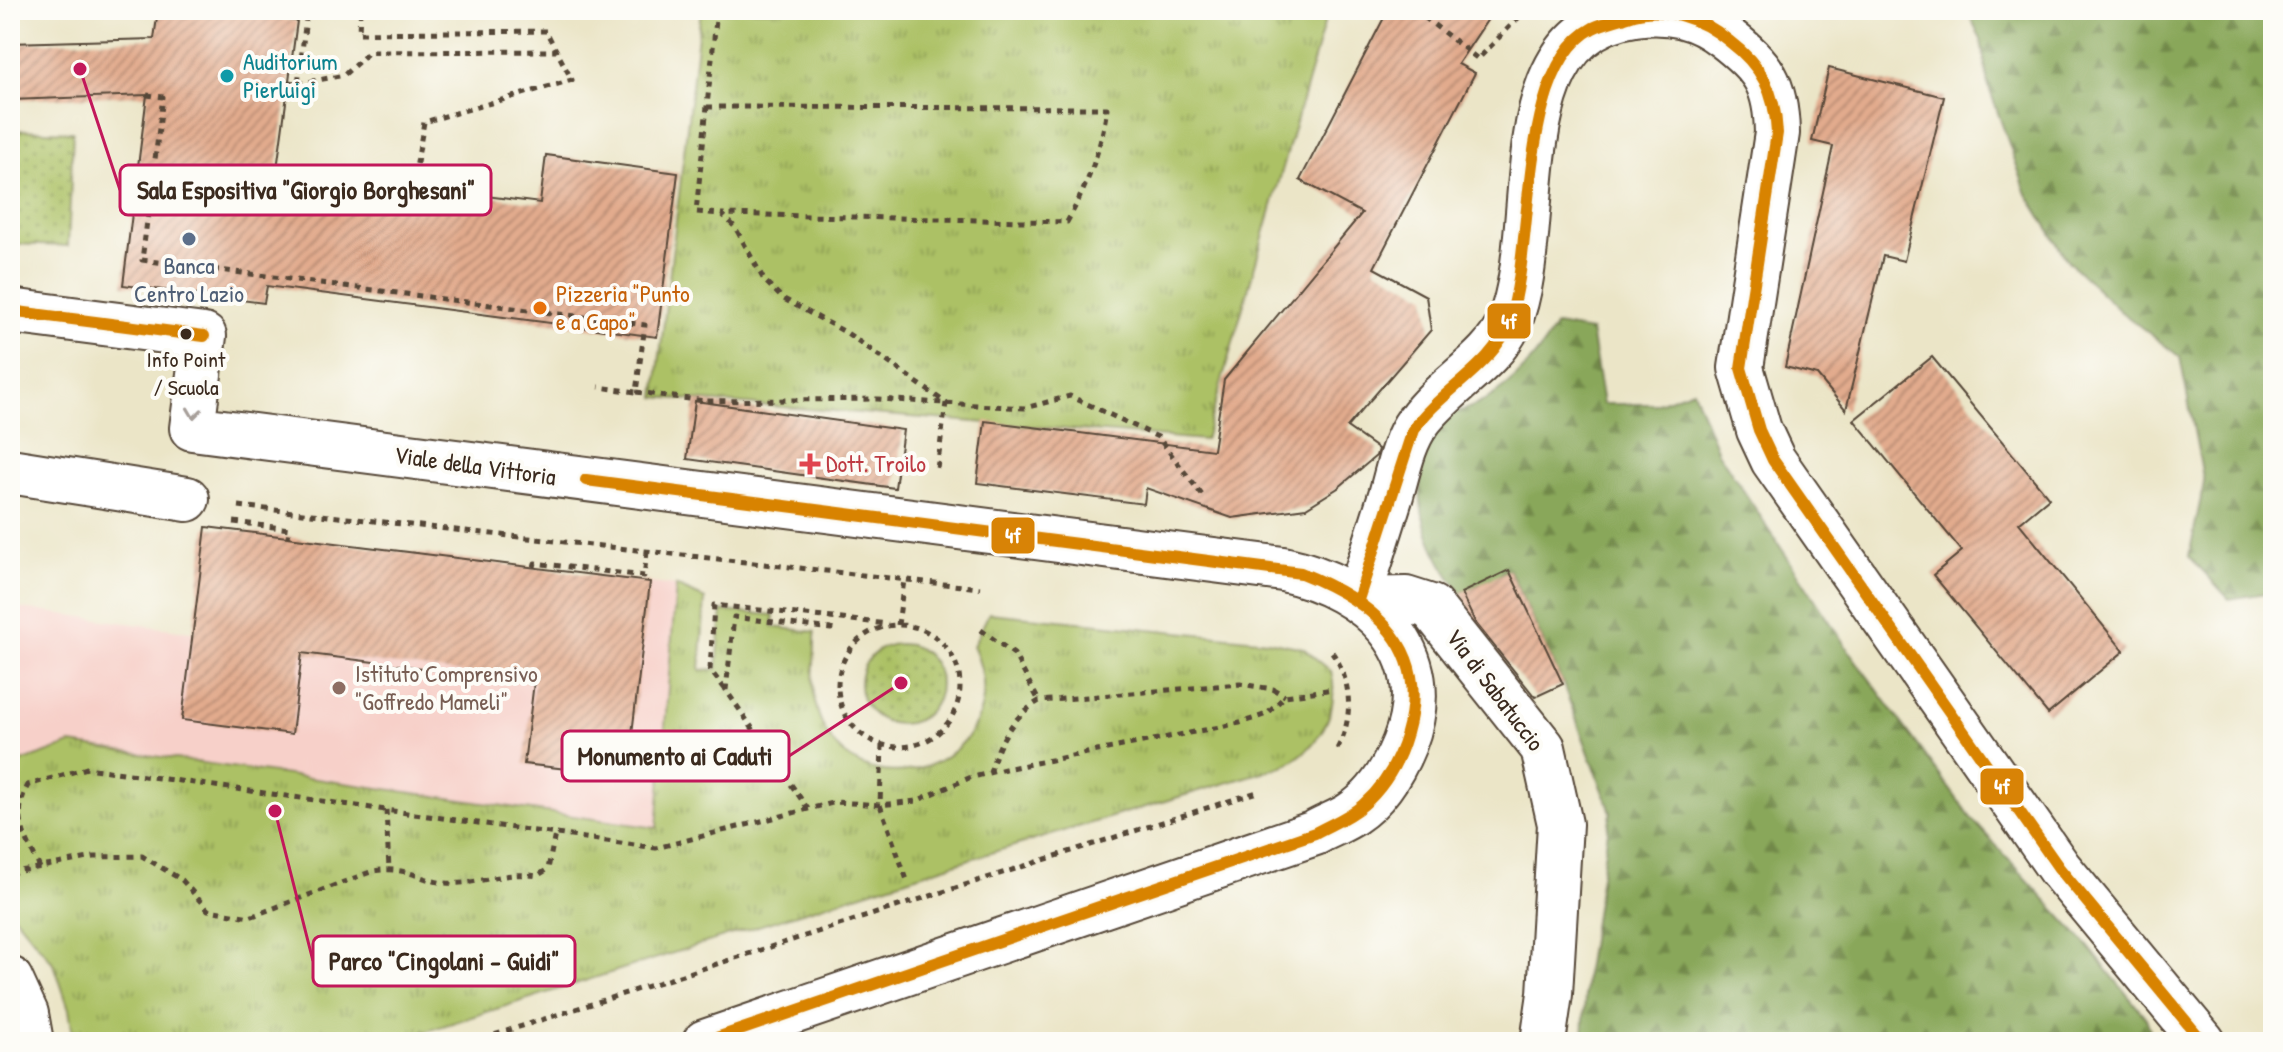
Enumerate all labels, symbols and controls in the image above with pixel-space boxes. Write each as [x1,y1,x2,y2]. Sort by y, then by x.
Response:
place label: Auditorium Pierluigi [243,45,338,105]
marker: Auditorium Pierluigi [218,67,236,85]
callout: Sala Espositiva "Giorgio Borghesani" [120,165,491,215]
text: Sala Espositiva "Giorgio Borghesani" [137,172,475,208]
marker: Banca Centro Lazio [180,230,198,248]
place label: Banca Centro Lazio [134,249,244,309]
place label: Pizzeria "Punto e a Capo" [556,277,690,337]
marker: Pizzeria "Punto e a Capo" [531,299,549,317]
line badge: 4f [1486,302,1532,340]
text: 4f [1501,306,1518,336]
marker: Info Point / Scuola [178,326,194,342]
place label: Info Point / Scuola [147,344,226,402]
one-way arrow [186,406,203,420]
street label: Viale della Vittoria [392,438,558,492]
place label: Dott. Troilo [826,447,926,479]
marker: Dott. Troilo [801,455,819,473]
line badge: 4f [990,516,1036,555]
text: 4f [1005,520,1022,550]
street label: Via di Sabatuccio [1439,622,1552,757]
place label: Istituto Comprensivo "Goffredo Mameli" [355,657,538,717]
marker: Istituto Comprensivo "Goffredo Mameli" [330,679,348,697]
callout: Monumento ai Caduti [562,731,789,781]
text: Monumento ai Caduti [577,738,773,773]
line badge: 4f [1979,767,2025,806]
text: 4f [1994,771,2011,801]
callout: Parco "Cingolani - Guidi" [313,936,575,986]
text: Parco "Cingolani - Guidi" [329,943,559,979]

